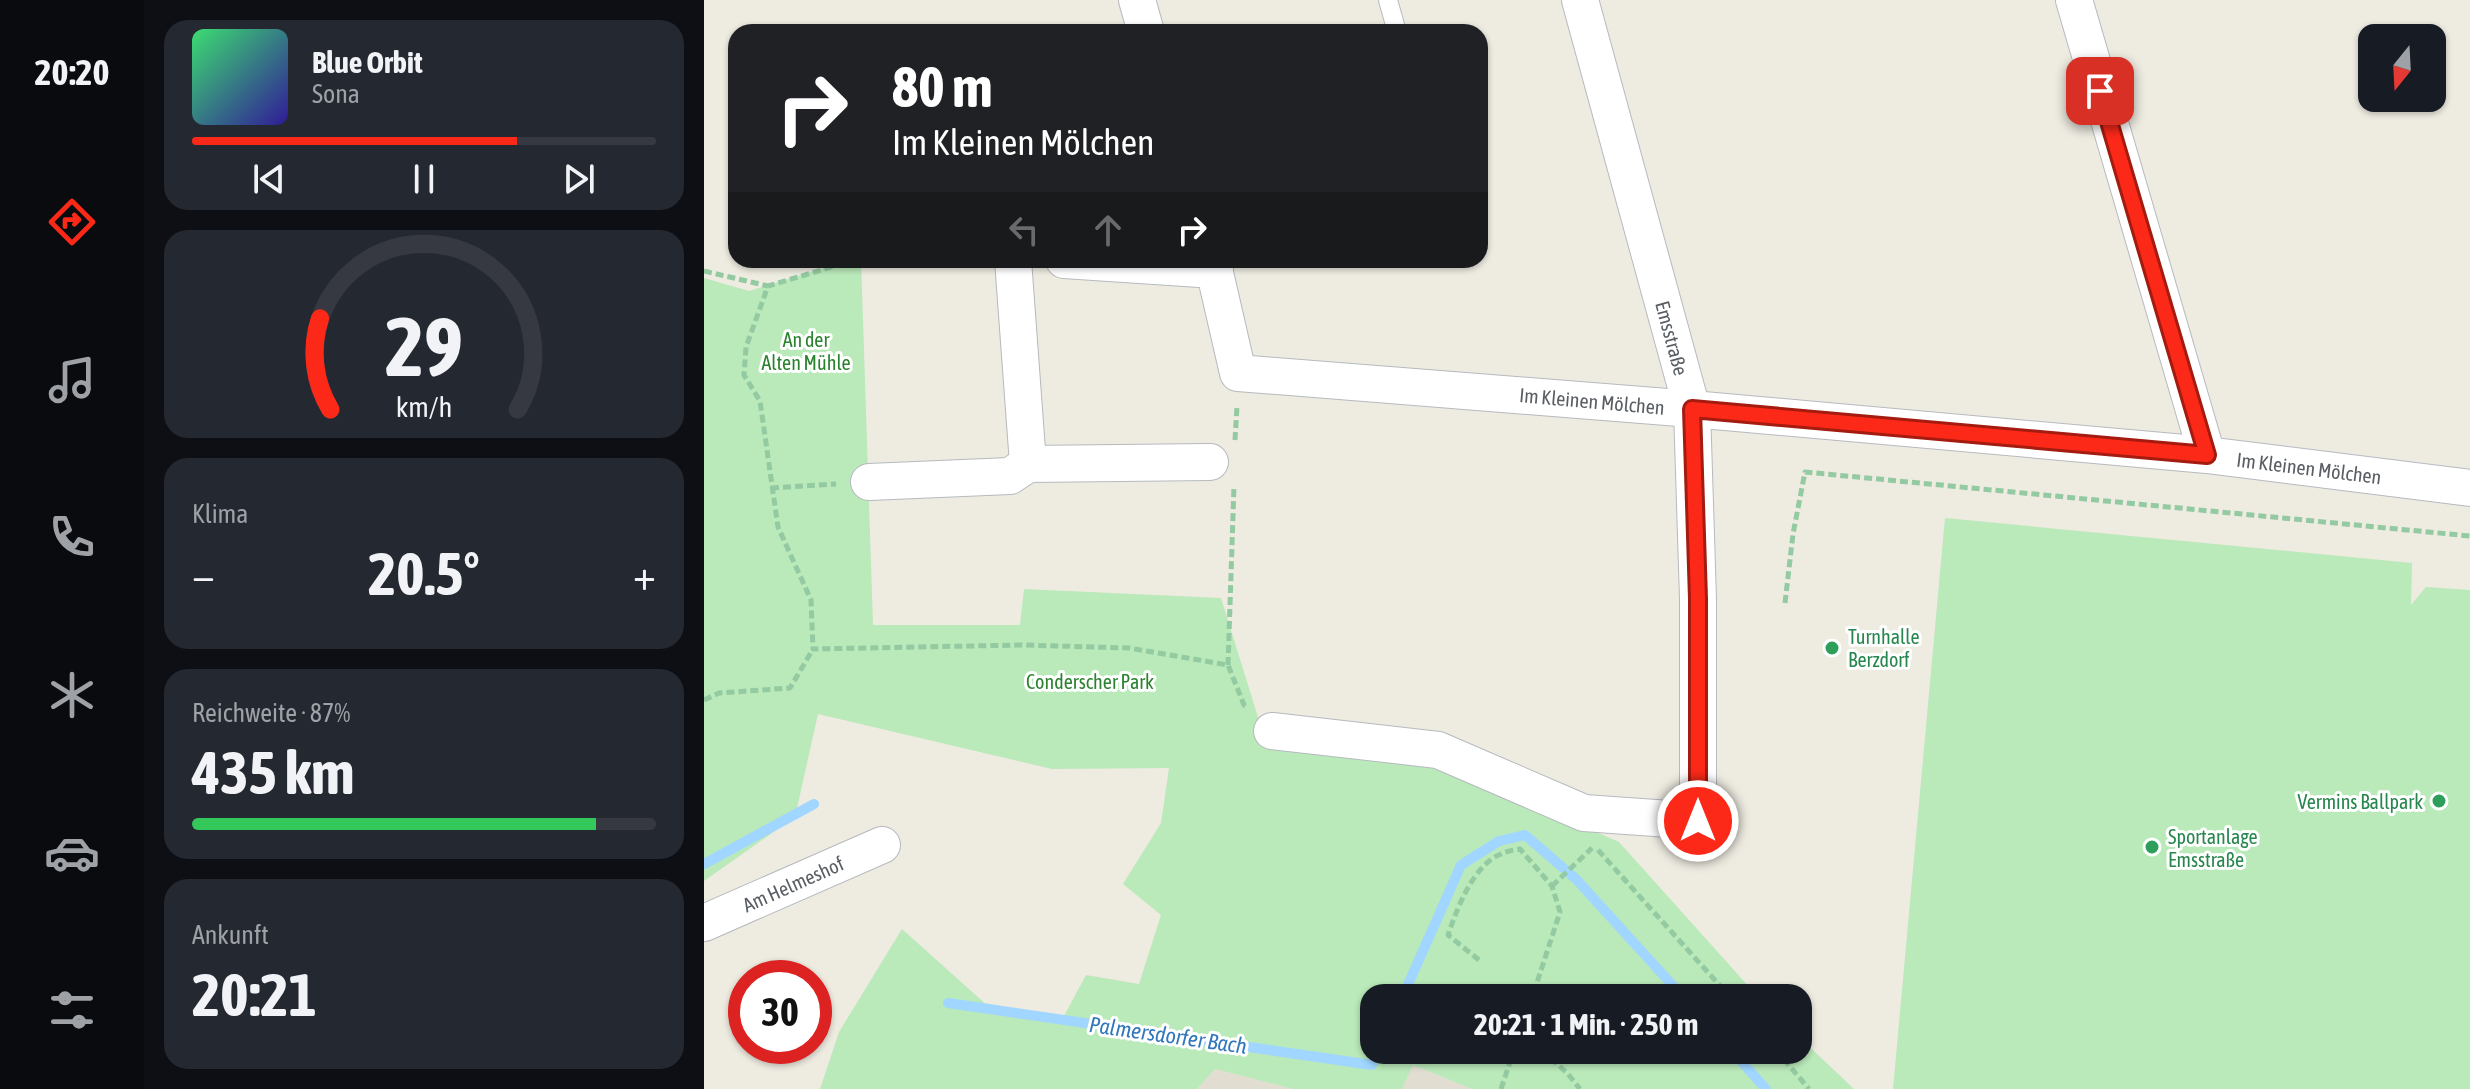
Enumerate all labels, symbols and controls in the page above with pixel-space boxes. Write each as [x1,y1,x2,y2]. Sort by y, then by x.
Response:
north arrow [2358,24,2446,112]
map controls [2358,24,2446,112]
text: Blue Orbit [312,45,423,79]
text: 20:20 [35,51,109,93]
text: 80 m [892,55,993,119]
icon: right [760,56,864,160]
pin [2066,57,2134,125]
icon: arrive [2078,69,2122,113]
text: Sona [312,79,360,109]
text: Im Kleinen Mölchen [892,121,1154,163]
icon: previous [247,157,291,201]
icon: pause [402,157,446,201]
icon: next [557,157,601,201]
icon: directions [44,194,100,250]
icon: left [1002,208,1046,252]
icon: ahead [1086,208,1130,252]
icon: right [1170,208,1214,252]
text: 29 [385,298,463,394]
street label: Emsstraße [1651,298,1693,378]
park label: An der Alten Mühle [761,328,851,374]
icon: music [44,352,100,408]
street label: Im Kleinen Mölchen [1518,383,1666,419]
text: km/h [396,390,452,423]
street label: Im Kleinen Mölchen [2235,448,2383,488]
text: Klima [192,499,248,529]
icon: phone [44,509,100,565]
text: 20.5° [368,539,480,608]
text: − [192,549,215,599]
text: + [633,549,656,599]
place label: Turnhalle Berzdorf [1848,625,1920,671]
marker: Turnhalle Berzdorf [1823,639,1841,657]
icon: climate [44,667,100,723]
park label: Conderscher Park [1026,670,1154,693]
text: Reichweite · 87% [192,698,350,728]
text: 435 km [192,738,354,807]
position arrow [1656,779,1740,863]
place label: Vermins Ballpark [2297,790,2423,813]
marker: Vermins Ballpark [2430,792,2448,810]
icon: car [44,825,100,881]
place label: Sportanlage Emsstraße [2168,825,2258,871]
marker: Sportanlage Emsstraße [2143,838,2161,856]
street label: Am Helmeshof [739,851,847,916]
text: Ankunft [192,920,269,950]
text: 20:21 [192,960,317,1029]
speed limit sign: 30 [728,960,832,1064]
icon: filters [44,982,100,1038]
text: 20:21 · 1 Min. · 250 m [1474,1007,1698,1041]
water label: Palmersdorfer Bach [1088,1011,1249,1059]

